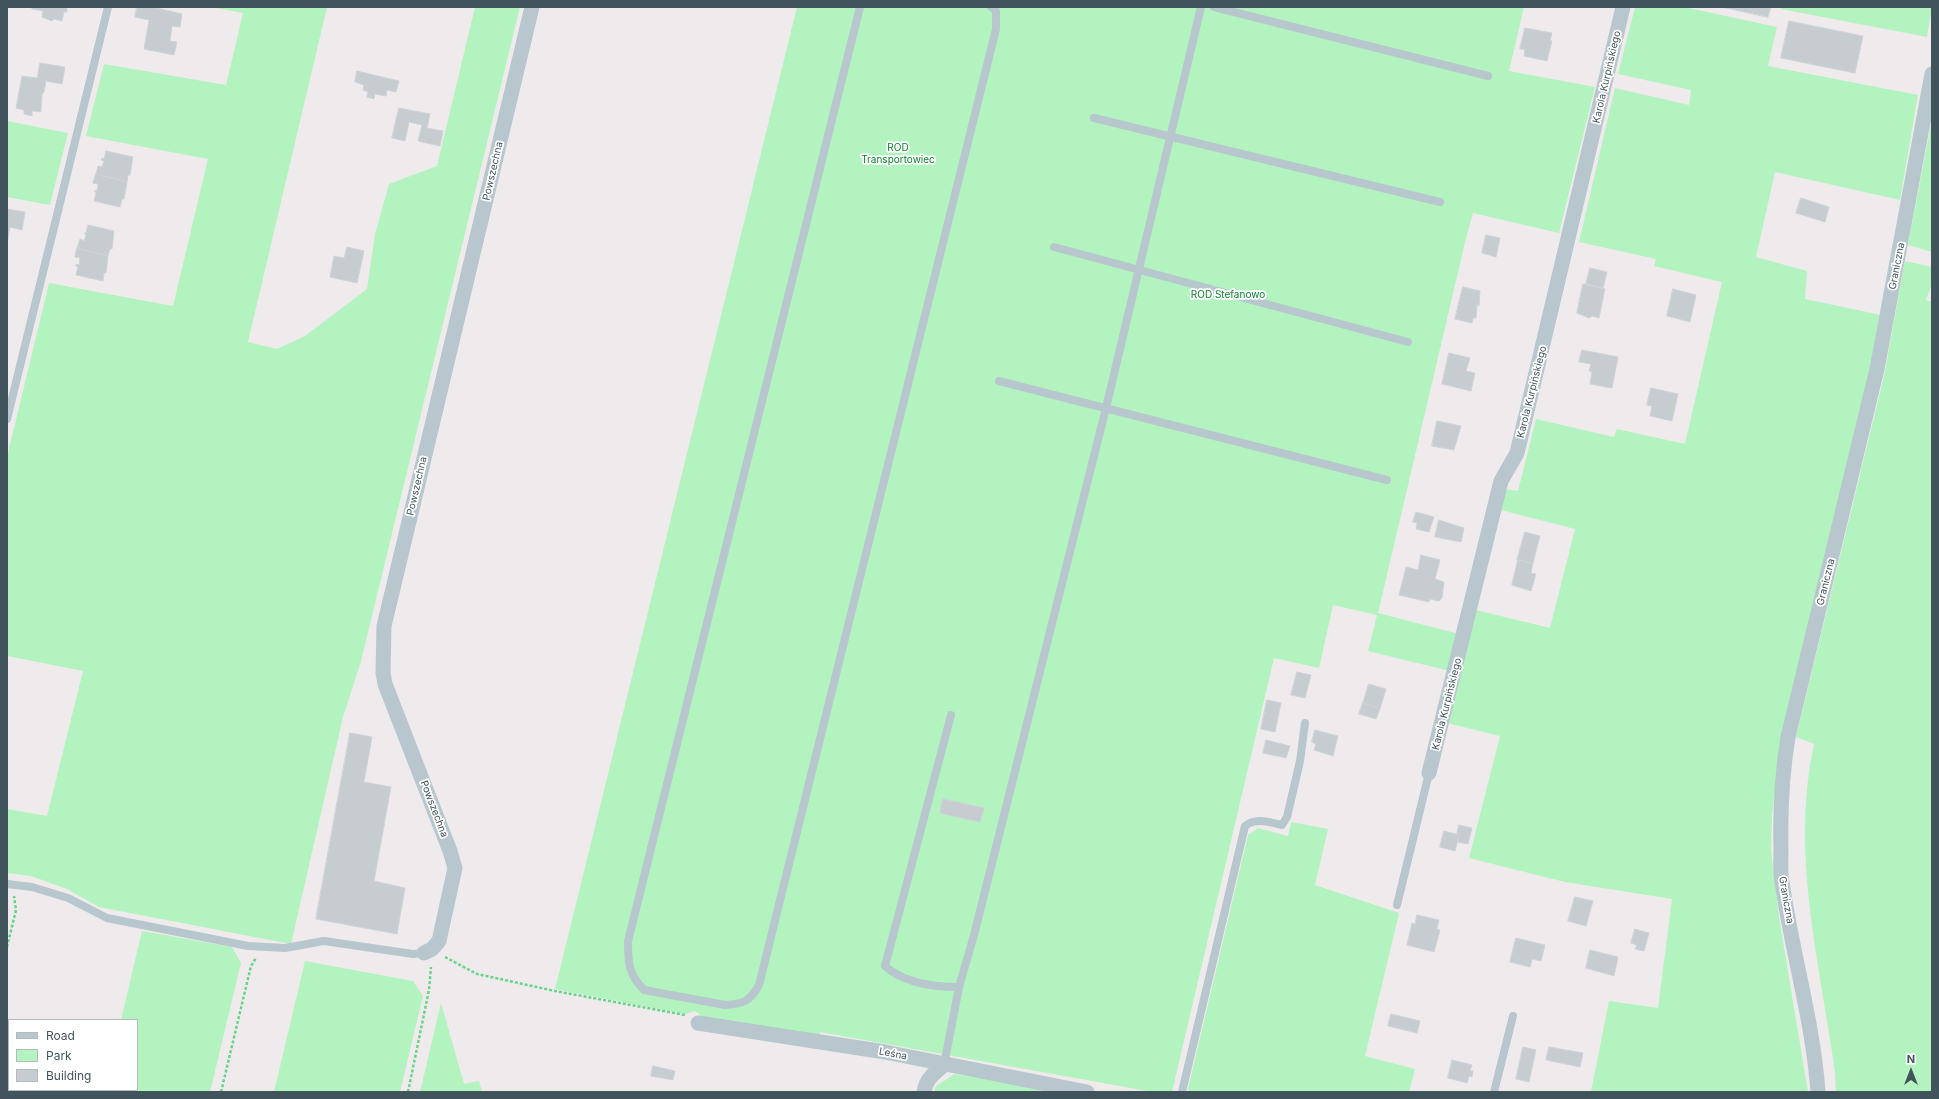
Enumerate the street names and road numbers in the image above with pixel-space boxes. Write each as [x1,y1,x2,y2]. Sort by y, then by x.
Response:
street label: Karola Kurpińskiego [1591,30,1623,124]
street label: Powszechna [480,140,506,202]
street label: Graniczna [1887,241,1907,291]
street label: Karola Kurpińskiego [1515,345,1549,439]
street label: Powszechna [404,455,430,517]
street label: Graniczna [1814,557,1838,607]
street label: Karola Kurpińskiego [1430,657,1464,751]
street label: Powszechna [418,779,450,839]
street label: Graniczna [1776,875,1796,925]
street label: Leśna [878,1045,908,1063]

